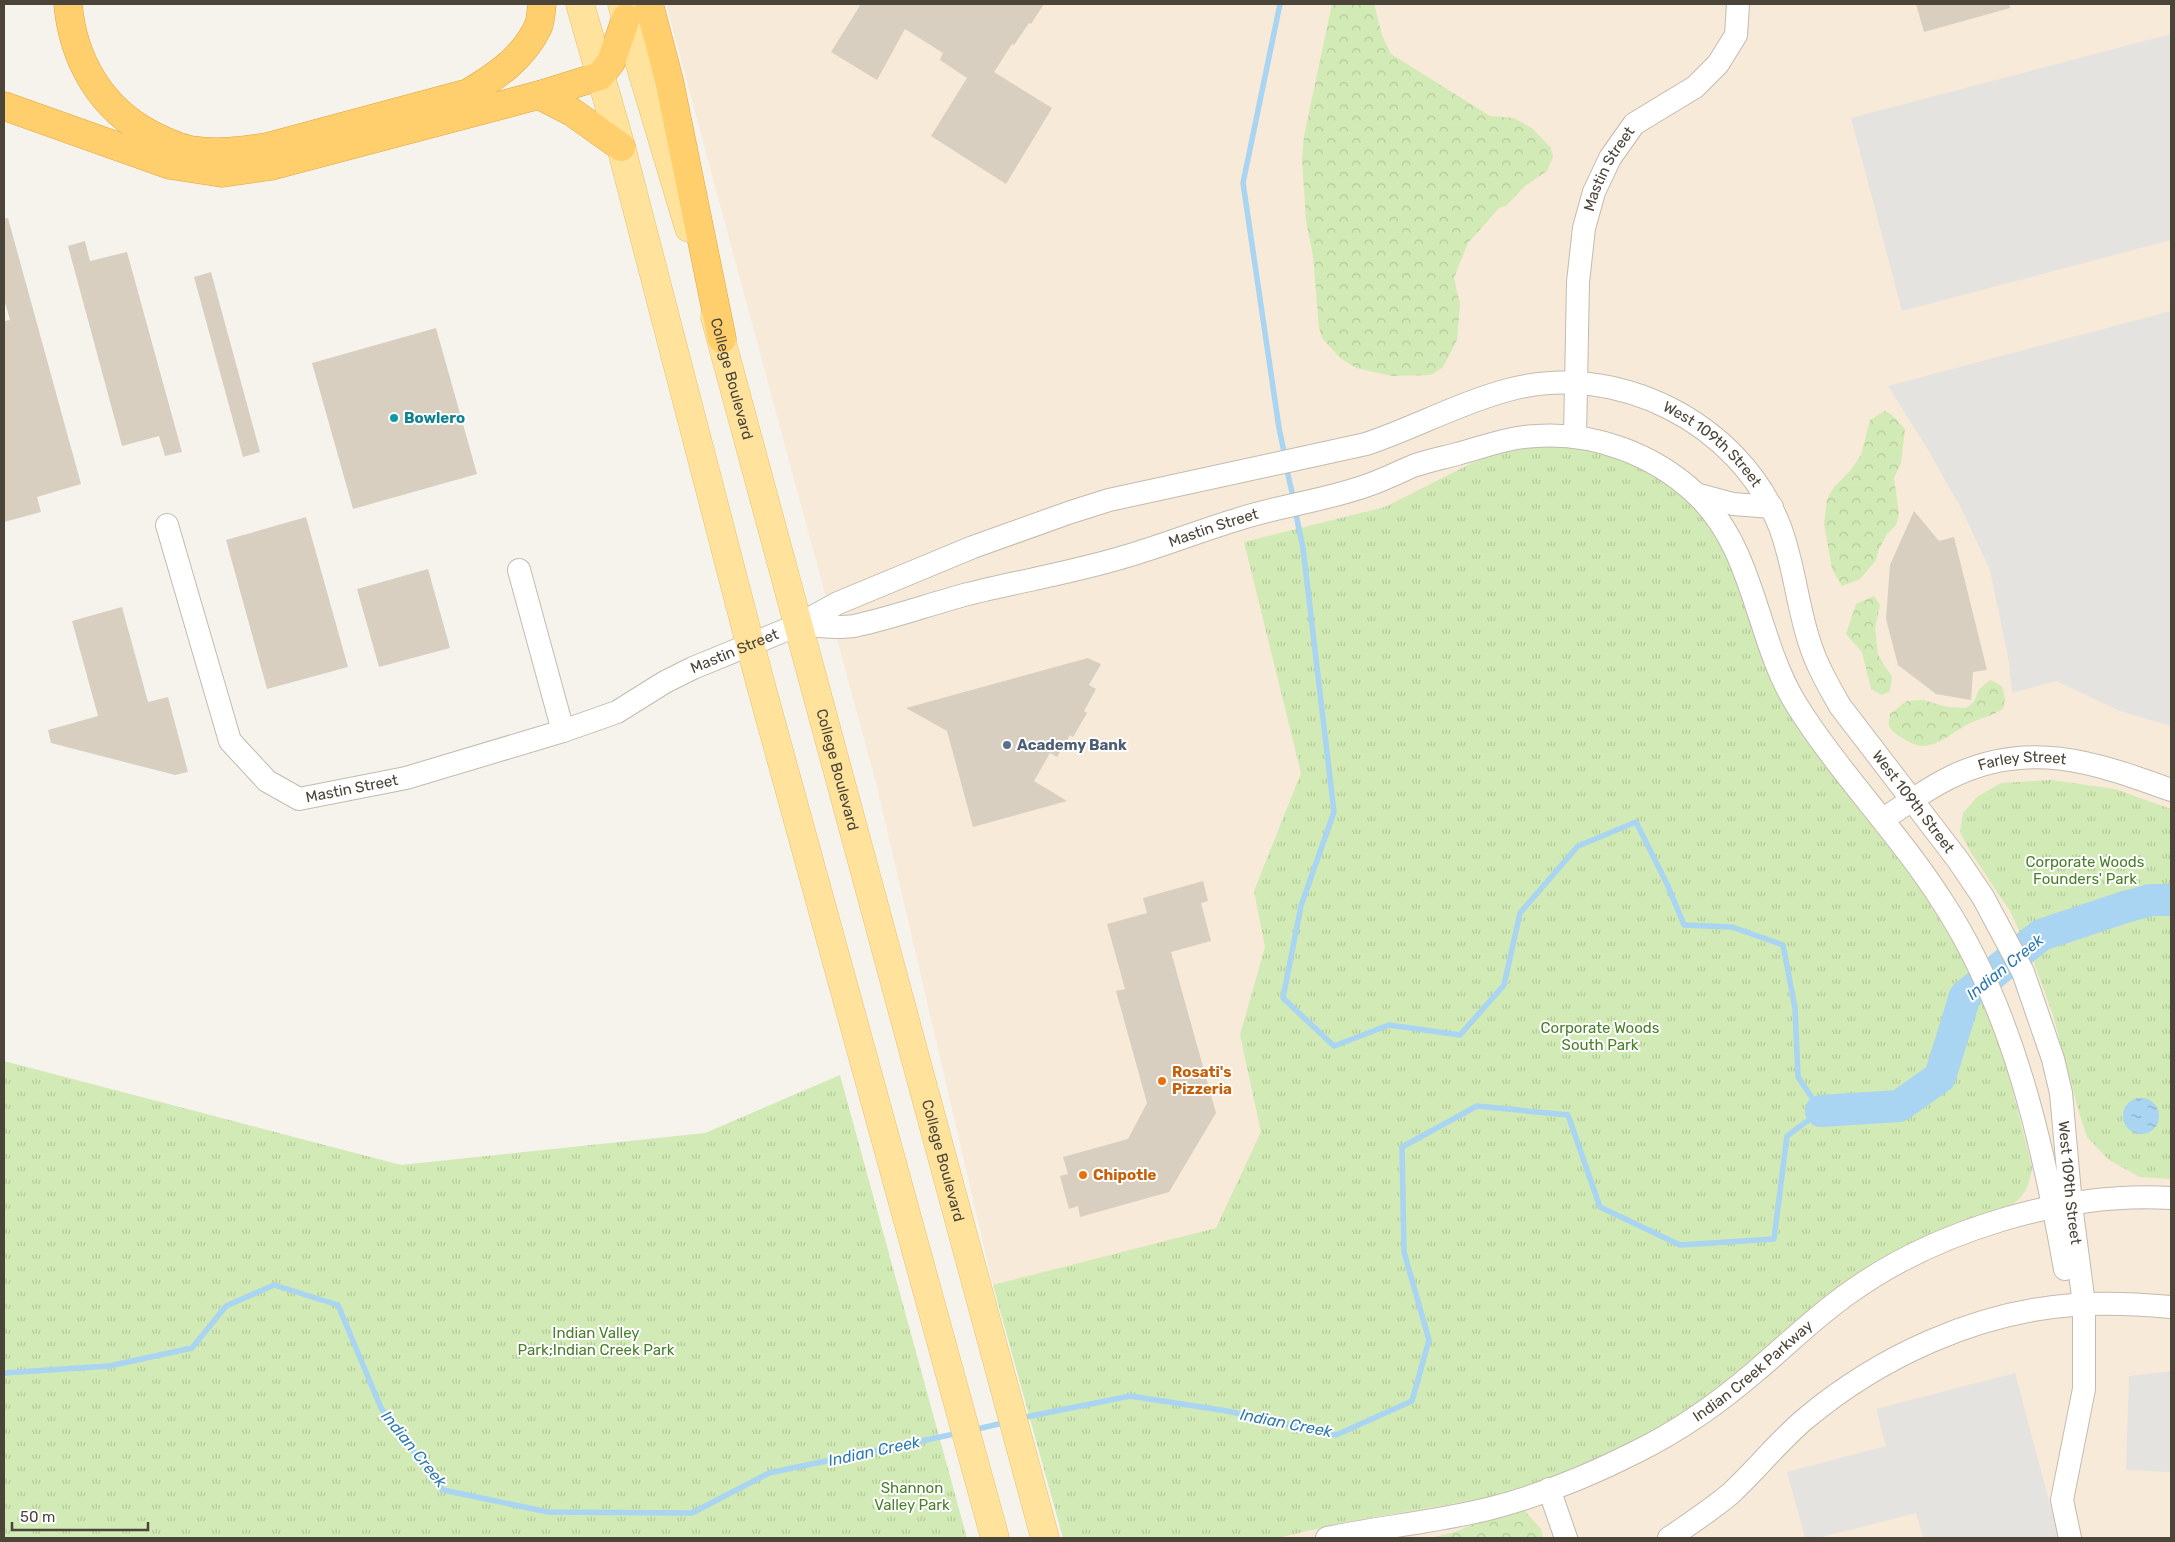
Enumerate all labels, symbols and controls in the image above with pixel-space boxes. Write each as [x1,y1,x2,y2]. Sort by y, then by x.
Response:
street label: Mastin Street [1580,123,1638,213]
street label: College Boulevard [707,316,757,442]
street label: West 109th Street [1660,398,1765,490]
place label: Bowlero [404,409,465,427]
marker: Bowlero [388,412,400,424]
street label: Mastin Street [1166,505,1260,551]
street label: Mastin Street [688,625,781,677]
street label: College Boulevard [812,707,862,833]
place label: Academy Bank [1017,736,1127,754]
marker: Academy Bank [1001,739,1013,751]
street label: West 109th Street [1868,747,1958,857]
street label: Farley Street [1976,748,2068,774]
street label: Mastin Street [304,771,400,806]
park label: Corporate Woods Founders' Park [2026,853,2145,888]
water label: Indian Creek [1963,930,2048,1004]
park label: Corporate Woods South Park [1541,1019,1660,1054]
place label: Rosati's Pizzeria [1172,1063,1232,1098]
marker: Rosati's Pizzeria [1156,1075,1168,1087]
street label: College Boulevard [918,1098,968,1224]
street label: West 109th Street [2055,1120,2085,1246]
place label: Chipotle [1093,1166,1156,1184]
marker: Chipotle [1077,1169,1089,1181]
street label: Indian Creek Parkway [1689,1317,1816,1426]
park label: Indian Valley Park;Indian Creek Park [518,1324,675,1359]
water label: Indian Creek [1238,1405,1334,1441]
water label: Indian Creek [377,1407,451,1492]
water label: Indian Creek [826,1432,922,1470]
park label: Shannon Valley Park [874,1479,950,1514]
scale bar [12,1500,149,1532]
text: 50 m [20,1508,55,1526]

